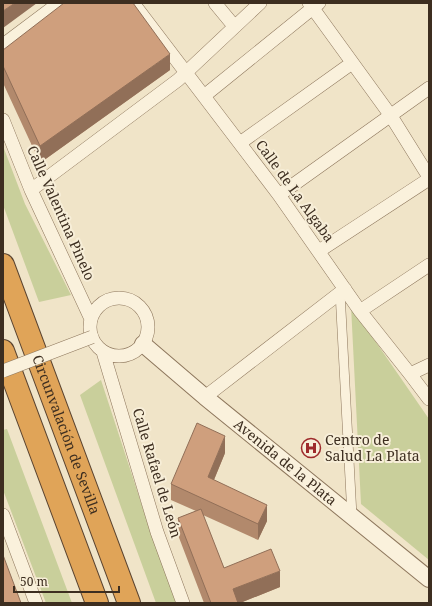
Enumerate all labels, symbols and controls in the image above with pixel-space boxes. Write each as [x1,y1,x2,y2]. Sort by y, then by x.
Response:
street label: Calle de La Algaba [252,136,339,246]
street label: Calle Valentina Pinelo [23,142,100,283]
street label: Circunvalación de Sevilla [28,352,105,517]
street label: Calle Rafael de León [129,406,186,540]
street label: Avenida de la Plata [230,414,341,509]
place label: Centro de Salud La Plata [325,430,420,465]
hospital icon: Centro de Salud La Plata [300,437,322,459]
scale bar [14,568,119,594]
text: 50 m [20,573,48,590]

